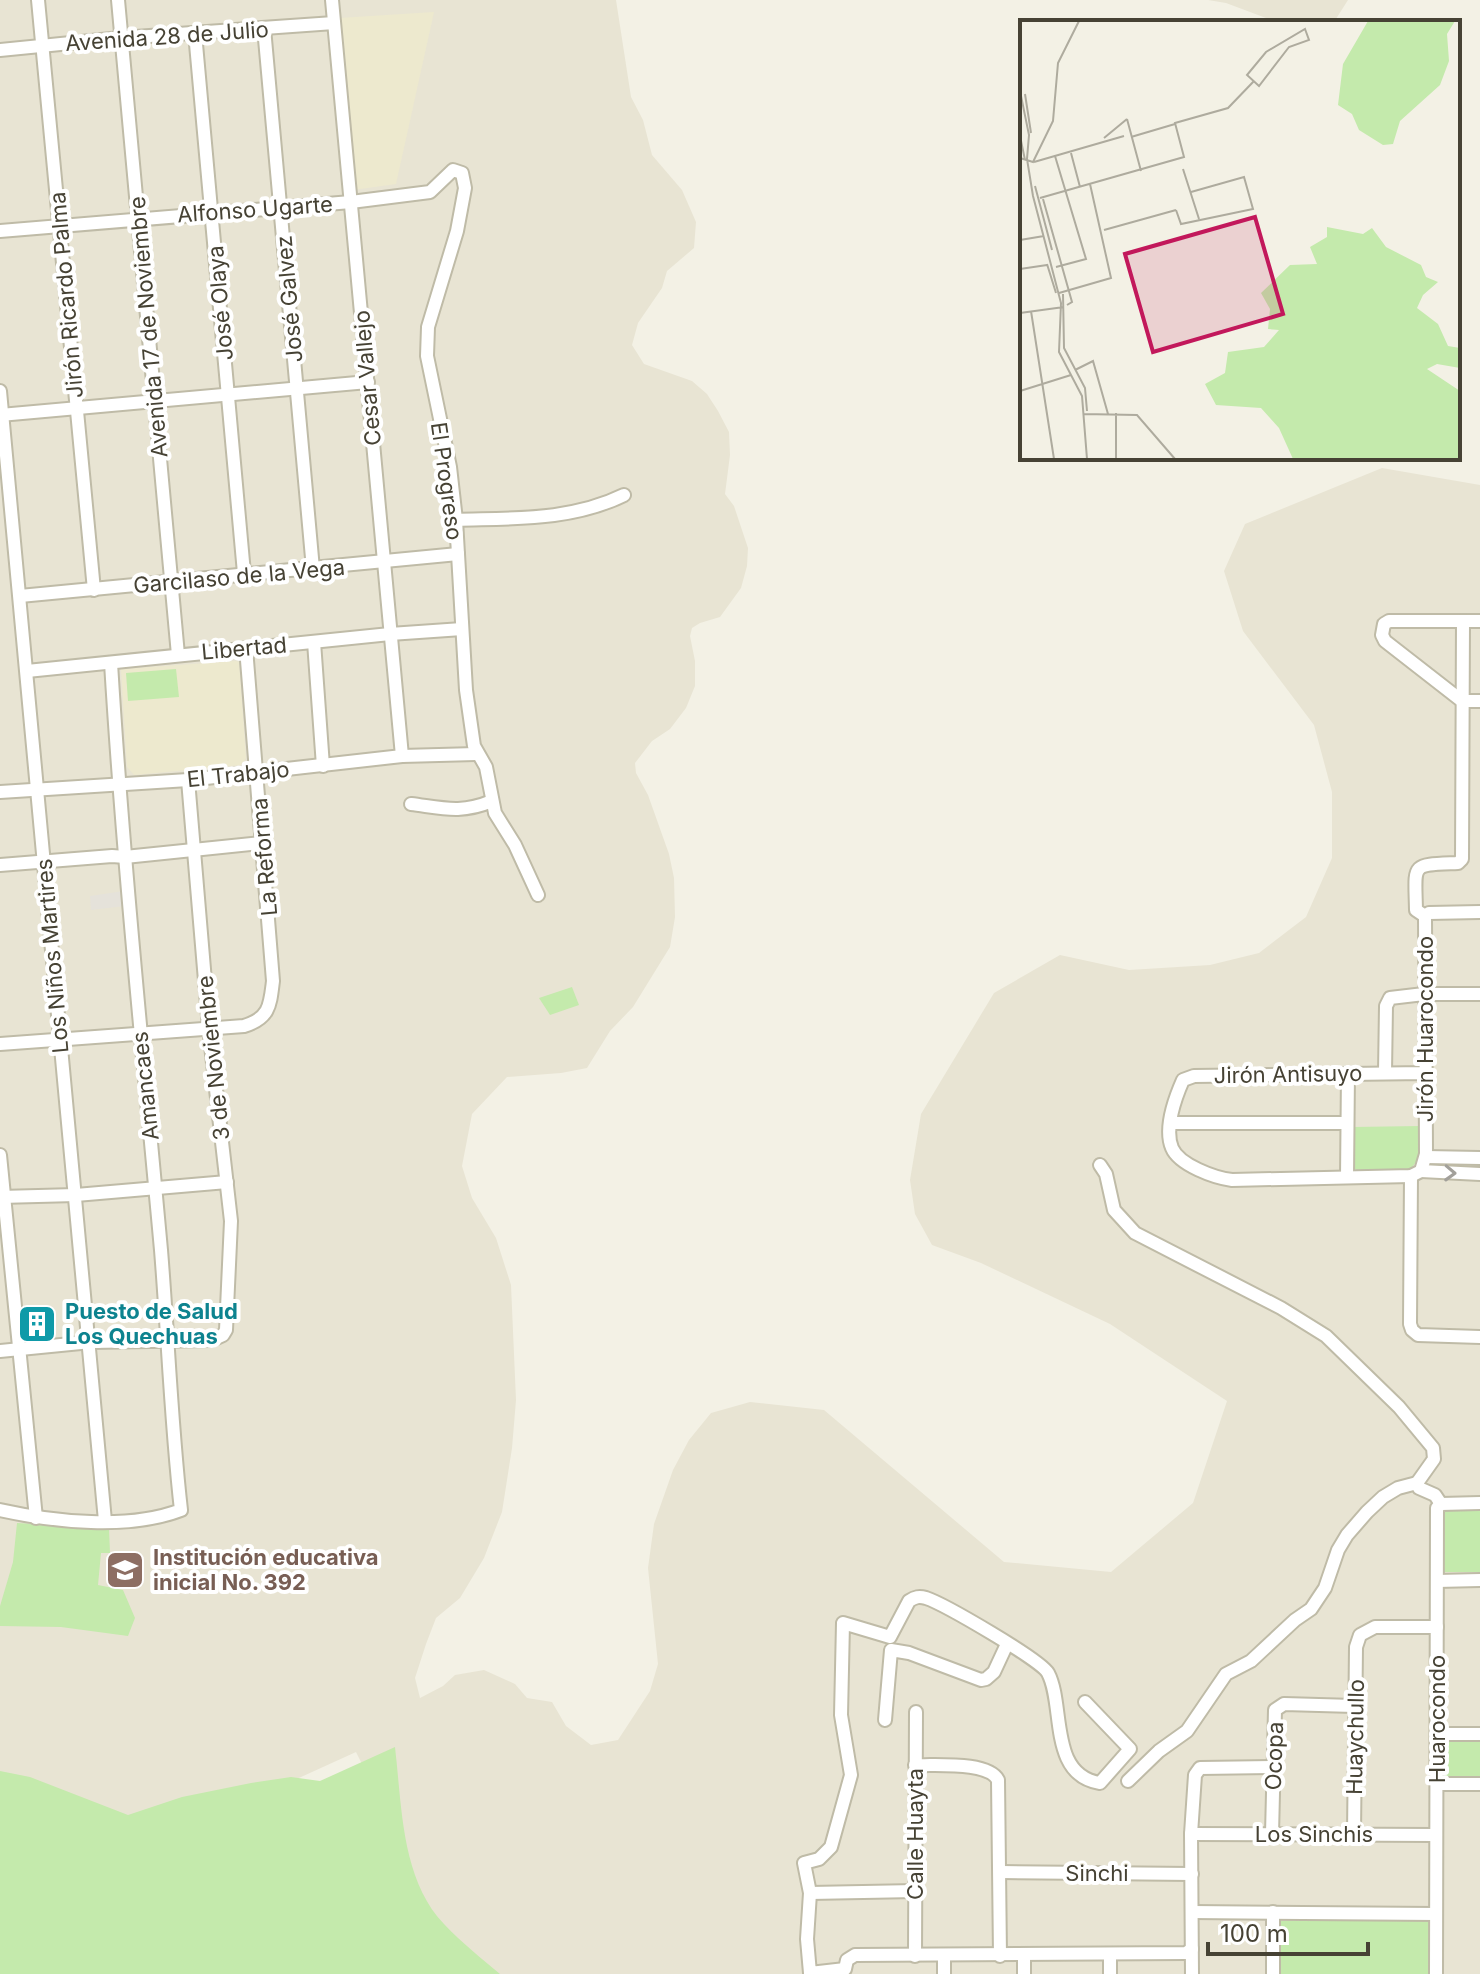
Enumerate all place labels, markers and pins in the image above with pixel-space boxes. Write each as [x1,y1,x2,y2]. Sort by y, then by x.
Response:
place label: Puesto de Salud Los Quechuas [65,1298,238,1349]
building icon: Puesto de Salud Los Quechuas [16,1303,58,1345]
place label: Institución educativa inicial No. 392 [153,1544,379,1595]
school or university icon: Institución educativa inicial No. 392 [104,1549,146,1591]

